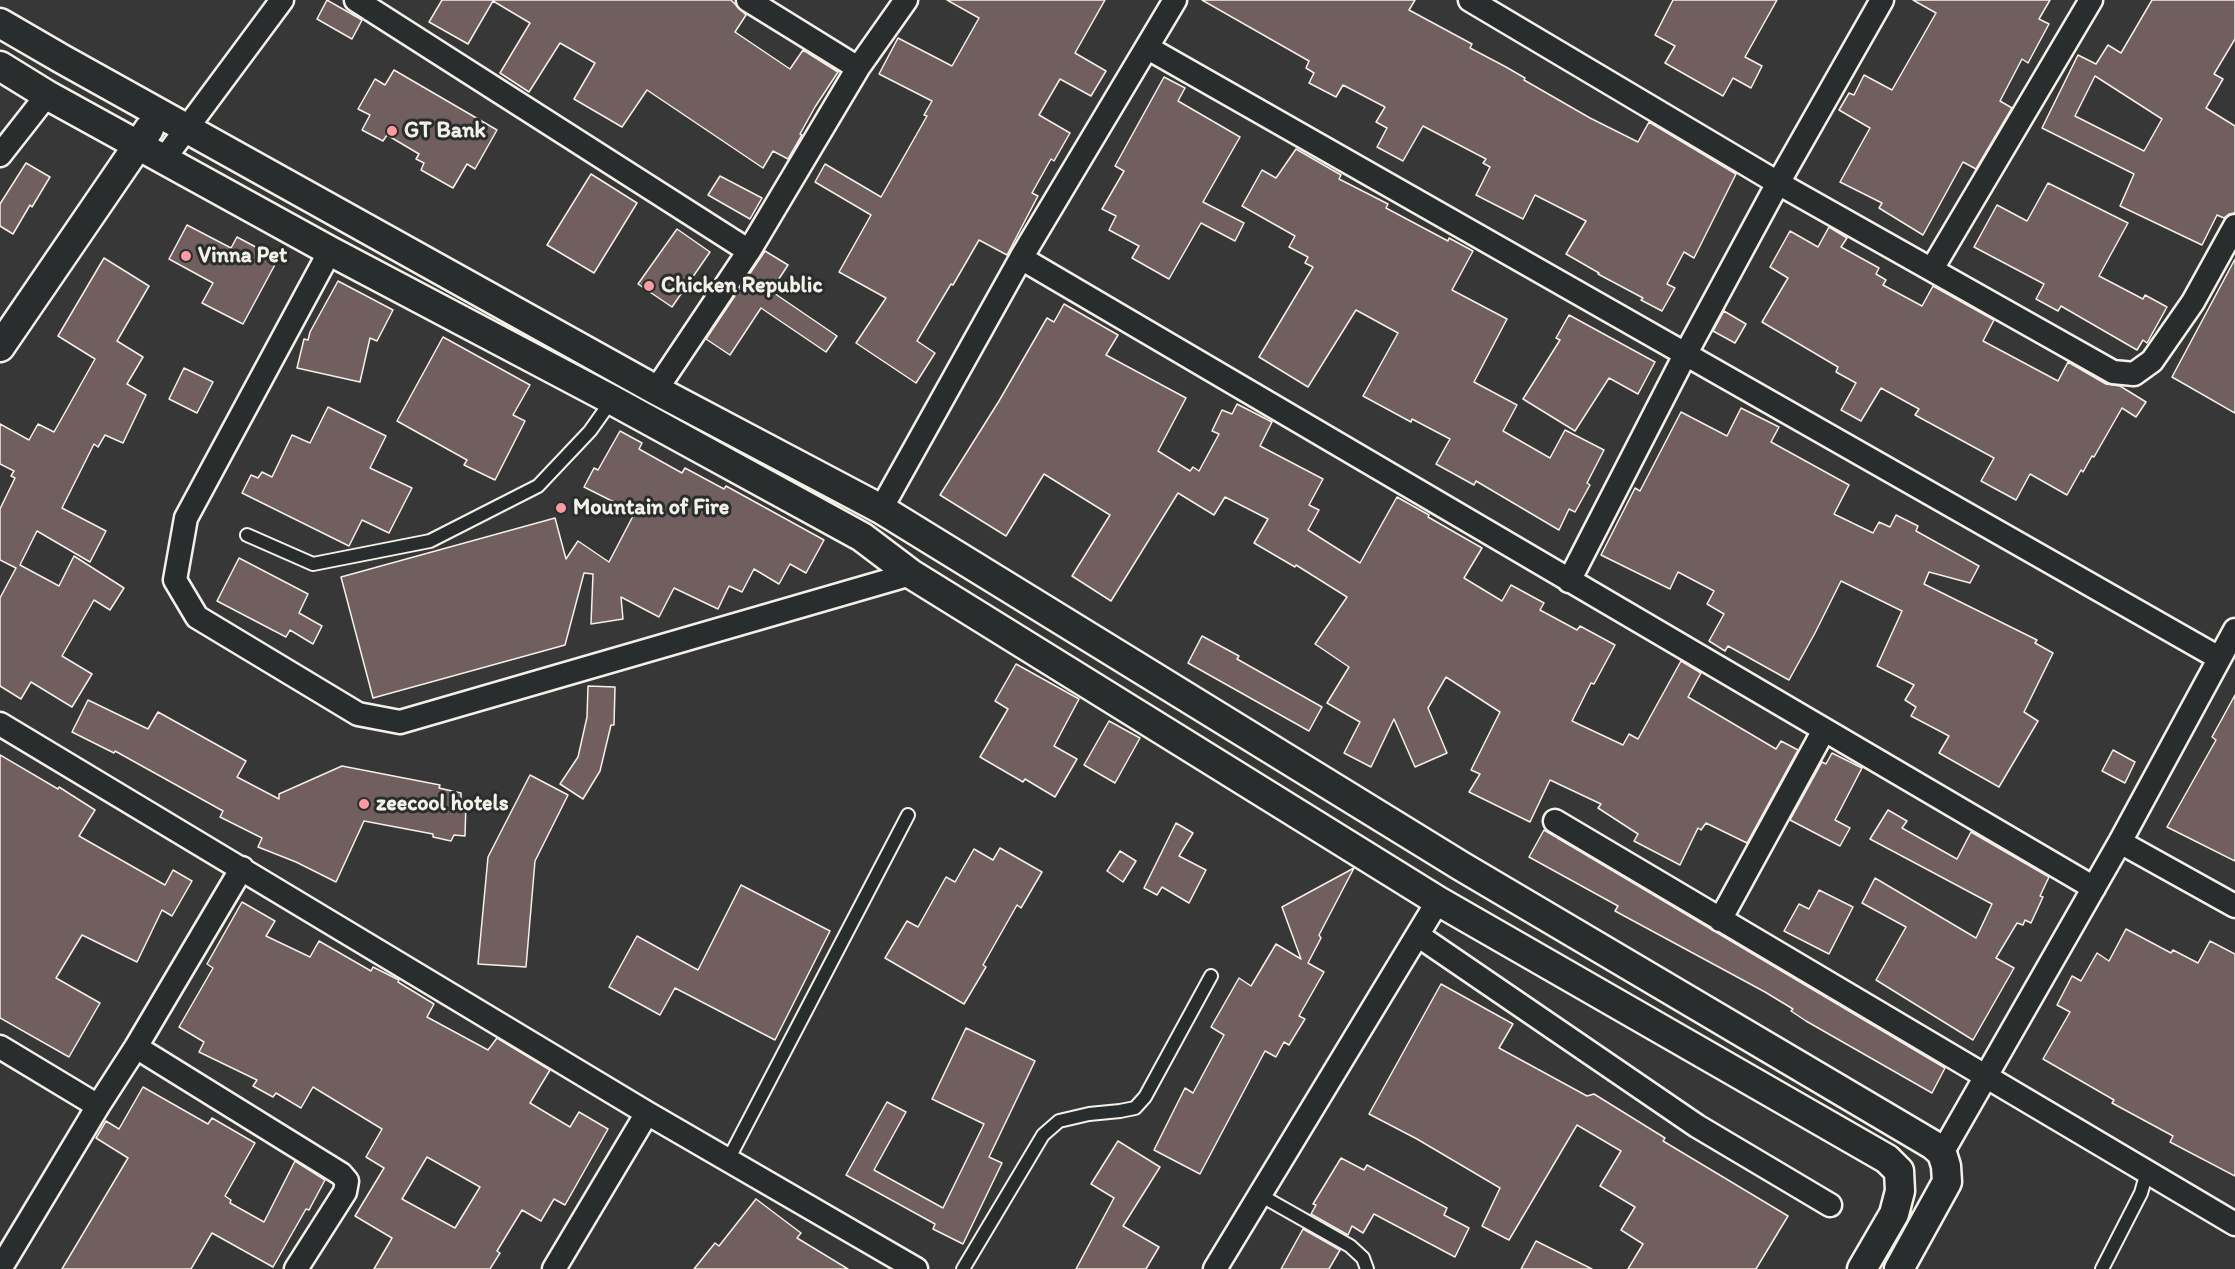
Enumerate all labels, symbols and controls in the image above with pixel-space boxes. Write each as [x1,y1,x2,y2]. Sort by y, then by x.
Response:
place label: GT Bank [404,118,486,144]
marker: GT Bank [385,124,399,138]
place label: Vinna Pet [198,243,287,269]
marker: Vinna Pet [179,249,193,263]
place label: Chicken Republic [661,273,823,299]
marker: Chicken Republic [642,279,656,293]
place label: Mountain of Fire [573,495,729,521]
marker: Mountain of Fire [554,501,568,515]
place label: zeecool hotels [376,791,509,817]
marker: zeecool hotels [357,797,371,811]

